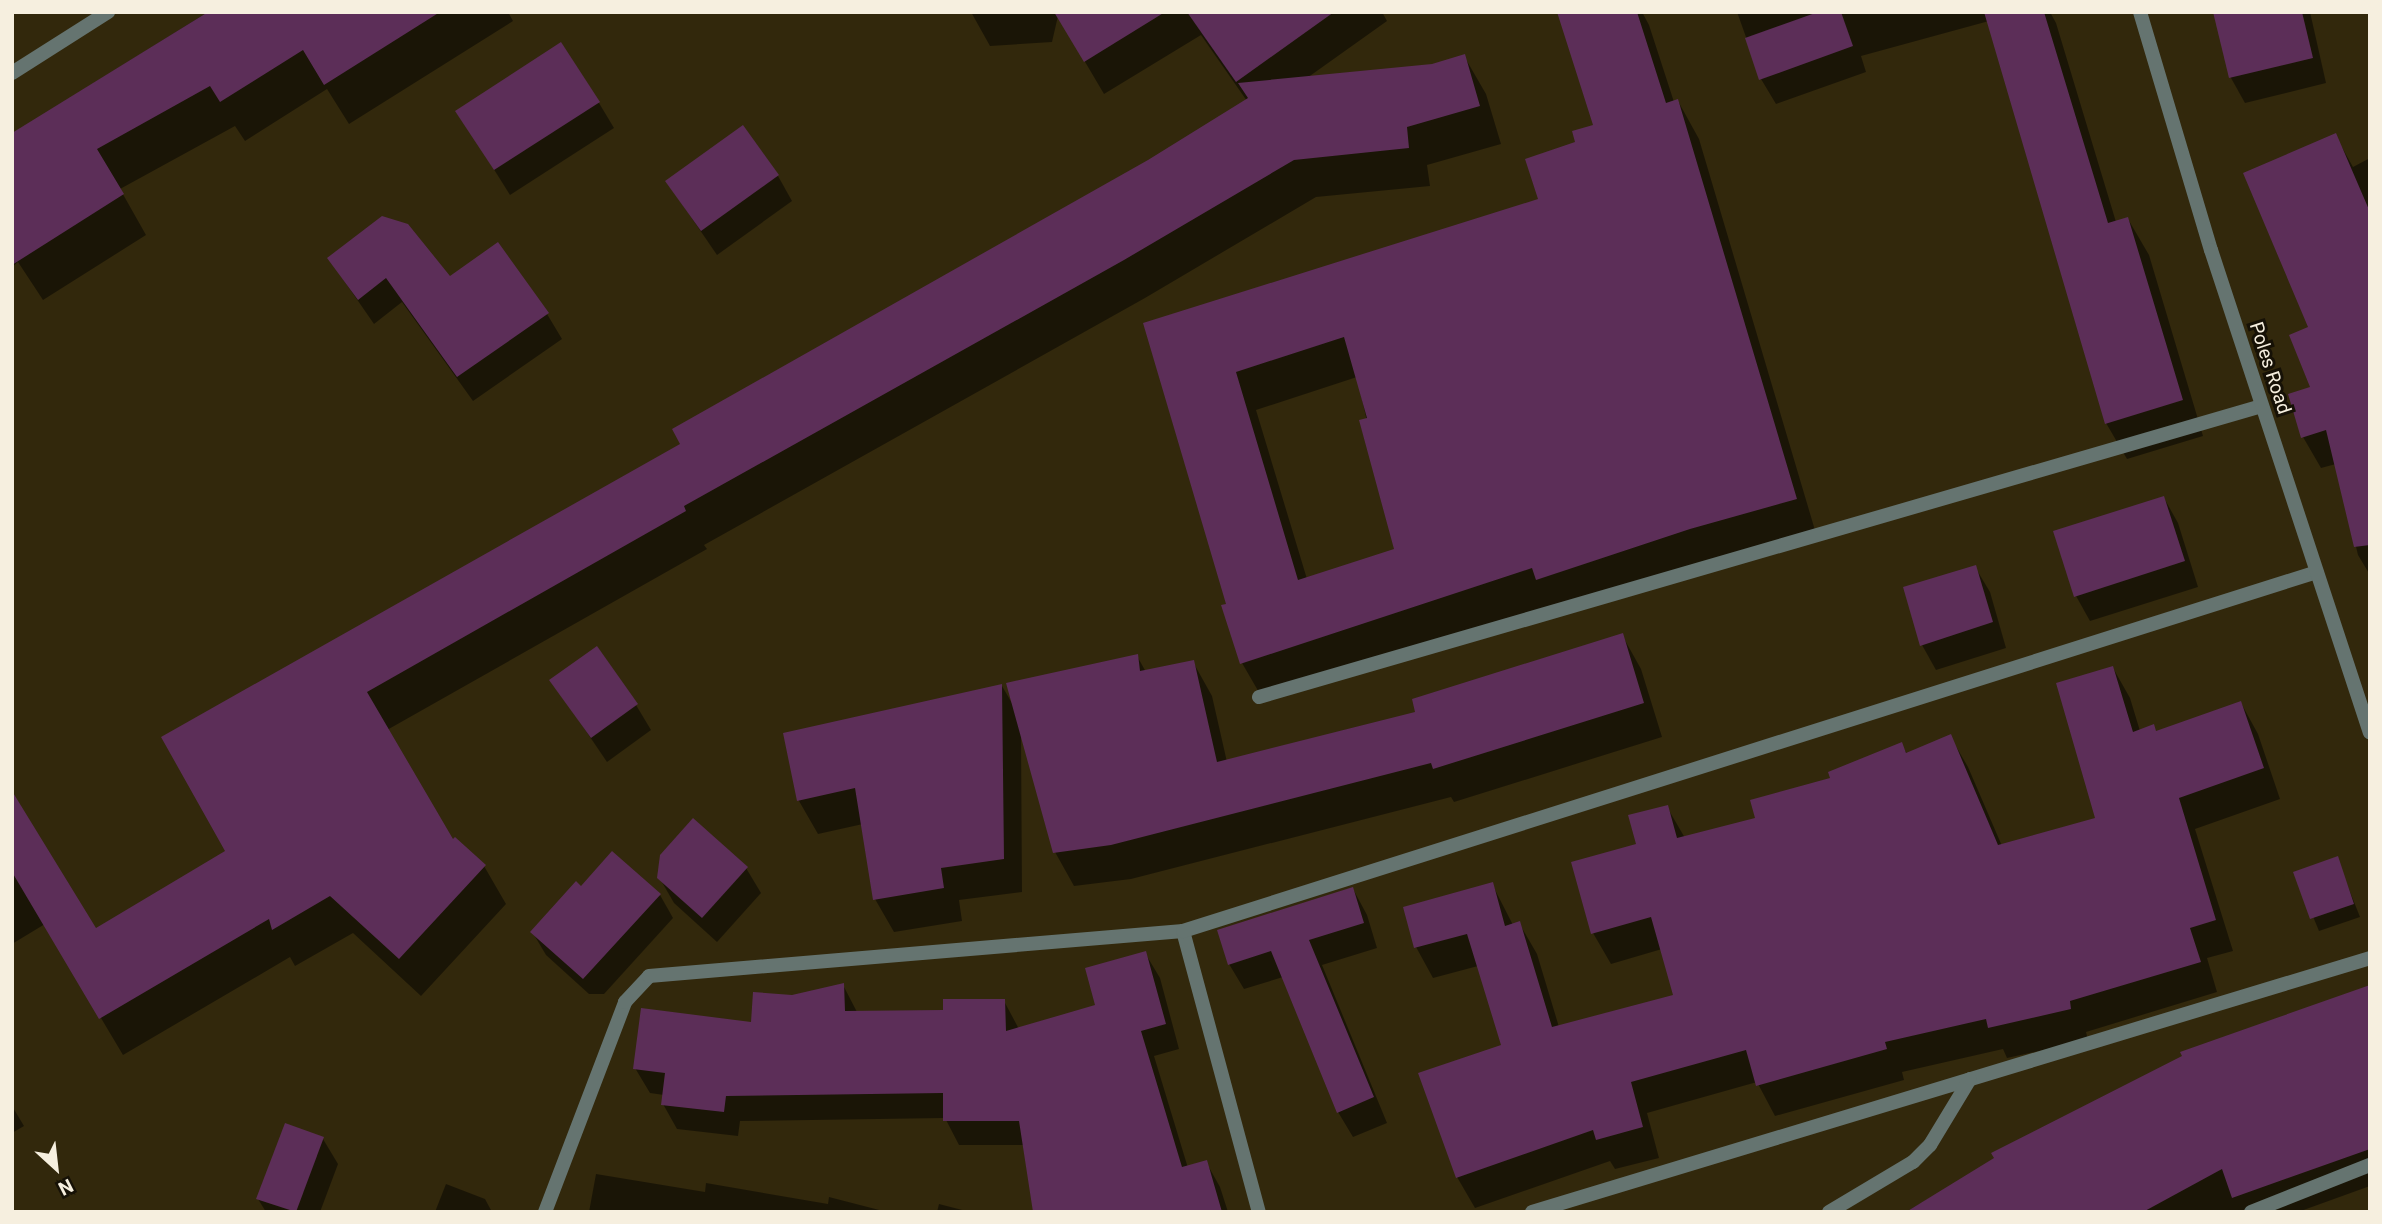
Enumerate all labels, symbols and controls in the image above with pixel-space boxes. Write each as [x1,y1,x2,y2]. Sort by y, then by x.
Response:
street label: Poles Road [2244,319,2296,417]
north arrow [21,1133,91,1203]
text: N [55,1174,77,1200]

